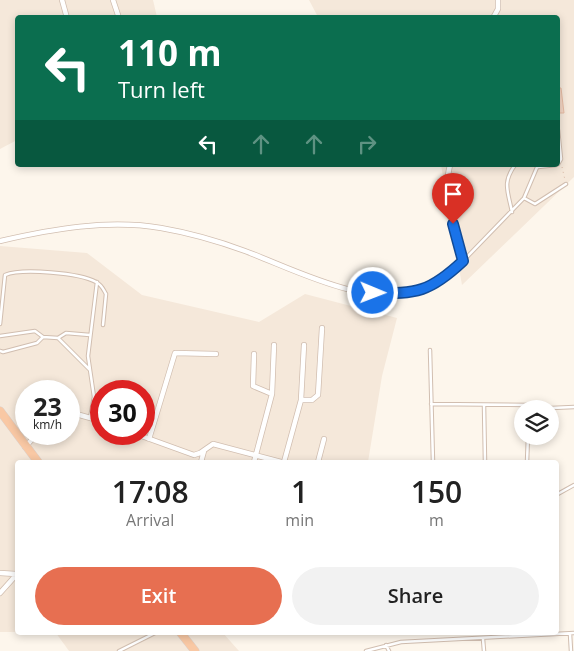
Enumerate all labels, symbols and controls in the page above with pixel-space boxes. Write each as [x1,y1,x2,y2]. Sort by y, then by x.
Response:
text: 110 m [118,29,222,76]
icon: left [35,35,100,100]
text: Turn left [118,74,205,104]
icon: left [194,130,222,158]
icon: ahead [247,130,275,158]
icon: ahead [300,130,328,158]
icon: right [353,130,381,158]
pin [432,173,474,224]
icon: arrive [439,180,467,208]
position arrow [346,266,398,318]
speed limit sign: 30 [90,380,155,445]
text: 23 [33,389,62,423]
map controls [514,400,559,445]
button: layers [514,400,559,445]
text: km/h [33,416,62,433]
text: 17:08 [112,471,189,512]
text: 1 [291,471,308,512]
text: 150 [411,471,462,512]
text: Arrival [126,509,174,531]
text: min [285,509,314,531]
text: m [429,509,444,531]
button: Exit [35,567,282,625]
button: Share [292,567,539,625]

